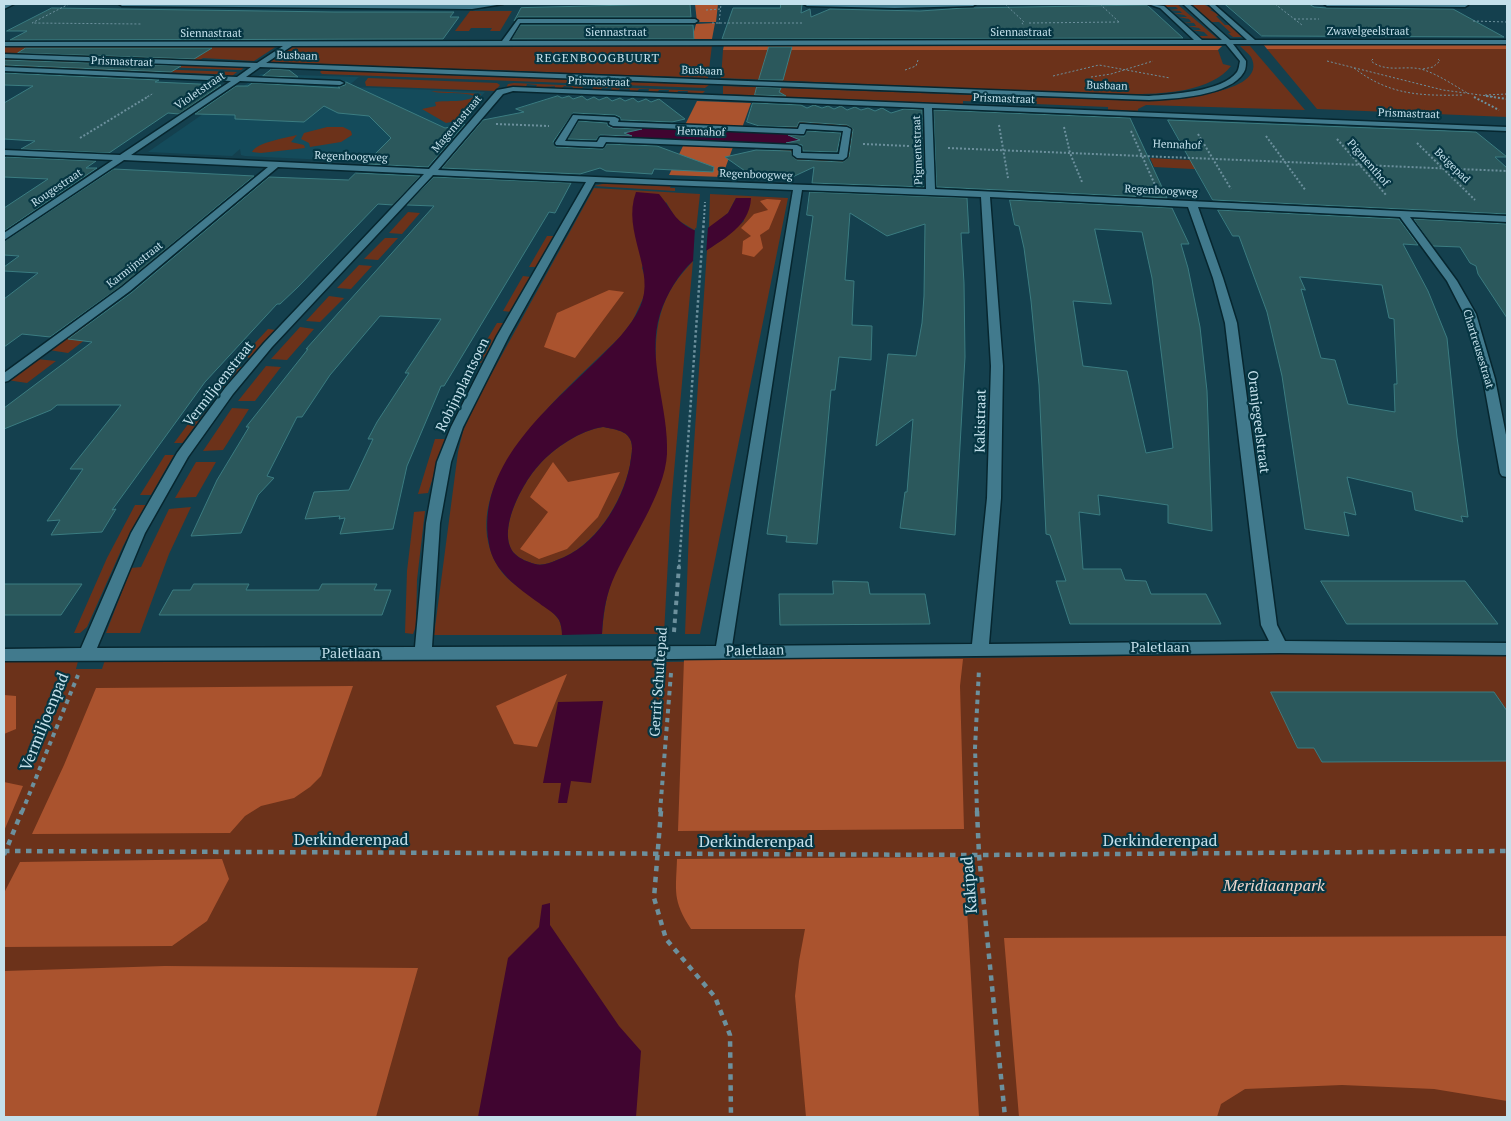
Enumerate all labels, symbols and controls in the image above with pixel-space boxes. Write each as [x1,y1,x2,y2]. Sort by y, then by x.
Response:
street label: Zwavelgeelstraat [1327,25,1409,39]
street label: Siennastraat [585,26,647,40]
street label: Siennastraat [990,26,1052,40]
street label: Siennastraat [180,27,242,41]
street label: Busbaan [276,49,318,63]
district label: REGENBOOGBUURT [534,52,662,66]
street label: Prismastraat [91,54,153,70]
street label: Busbaan [681,64,723,78]
street label: Violetstraat [172,69,228,113]
street label: Prismastraat [568,74,630,90]
street label: Busbaan [1086,79,1128,93]
street label: Prismastraat [973,91,1035,107]
street label: Magentastraat [429,93,485,155]
street label: Prismastraat [1378,106,1440,122]
street label: Pigmentstraat [910,115,926,185]
street label: Hennahof [677,125,725,139]
street label: Pigmenthof [1344,137,1392,189]
street label: Hennahof [1153,138,1201,152]
street label: Beigepad [1431,146,1473,186]
street label: Regenboogweg [314,149,388,165]
street label: Rougestraat [29,166,85,210]
street label: Regenboogweg [719,167,793,183]
street label: Regenboogweg [1124,182,1198,200]
street label: Karmijnstraat [104,239,166,291]
street label: Chartreusestraat [1460,308,1496,390]
street label: Robijnplantsoen [433,335,493,435]
street label: Vermiljoenstraat [180,338,258,430]
street label: Oranjegeelstraat [1243,369,1273,475]
street label: Kakistraat [972,389,990,453]
street label: Gerrit Schultepad [647,627,671,737]
street label: Paletlaan [1131,640,1189,656]
street label: Paletlaan [726,642,784,660]
street label: Paletlaan [322,646,380,662]
street label: Vermiljoenpad [17,670,73,774]
street label: Derkinderenpad [294,830,408,850]
street label: Derkinderenpad [1103,831,1217,851]
street label: Derkinderenpad [699,832,813,852]
street label: Kakipad [958,856,982,914]
park label: Meridiaanpark [1223,876,1325,896]

